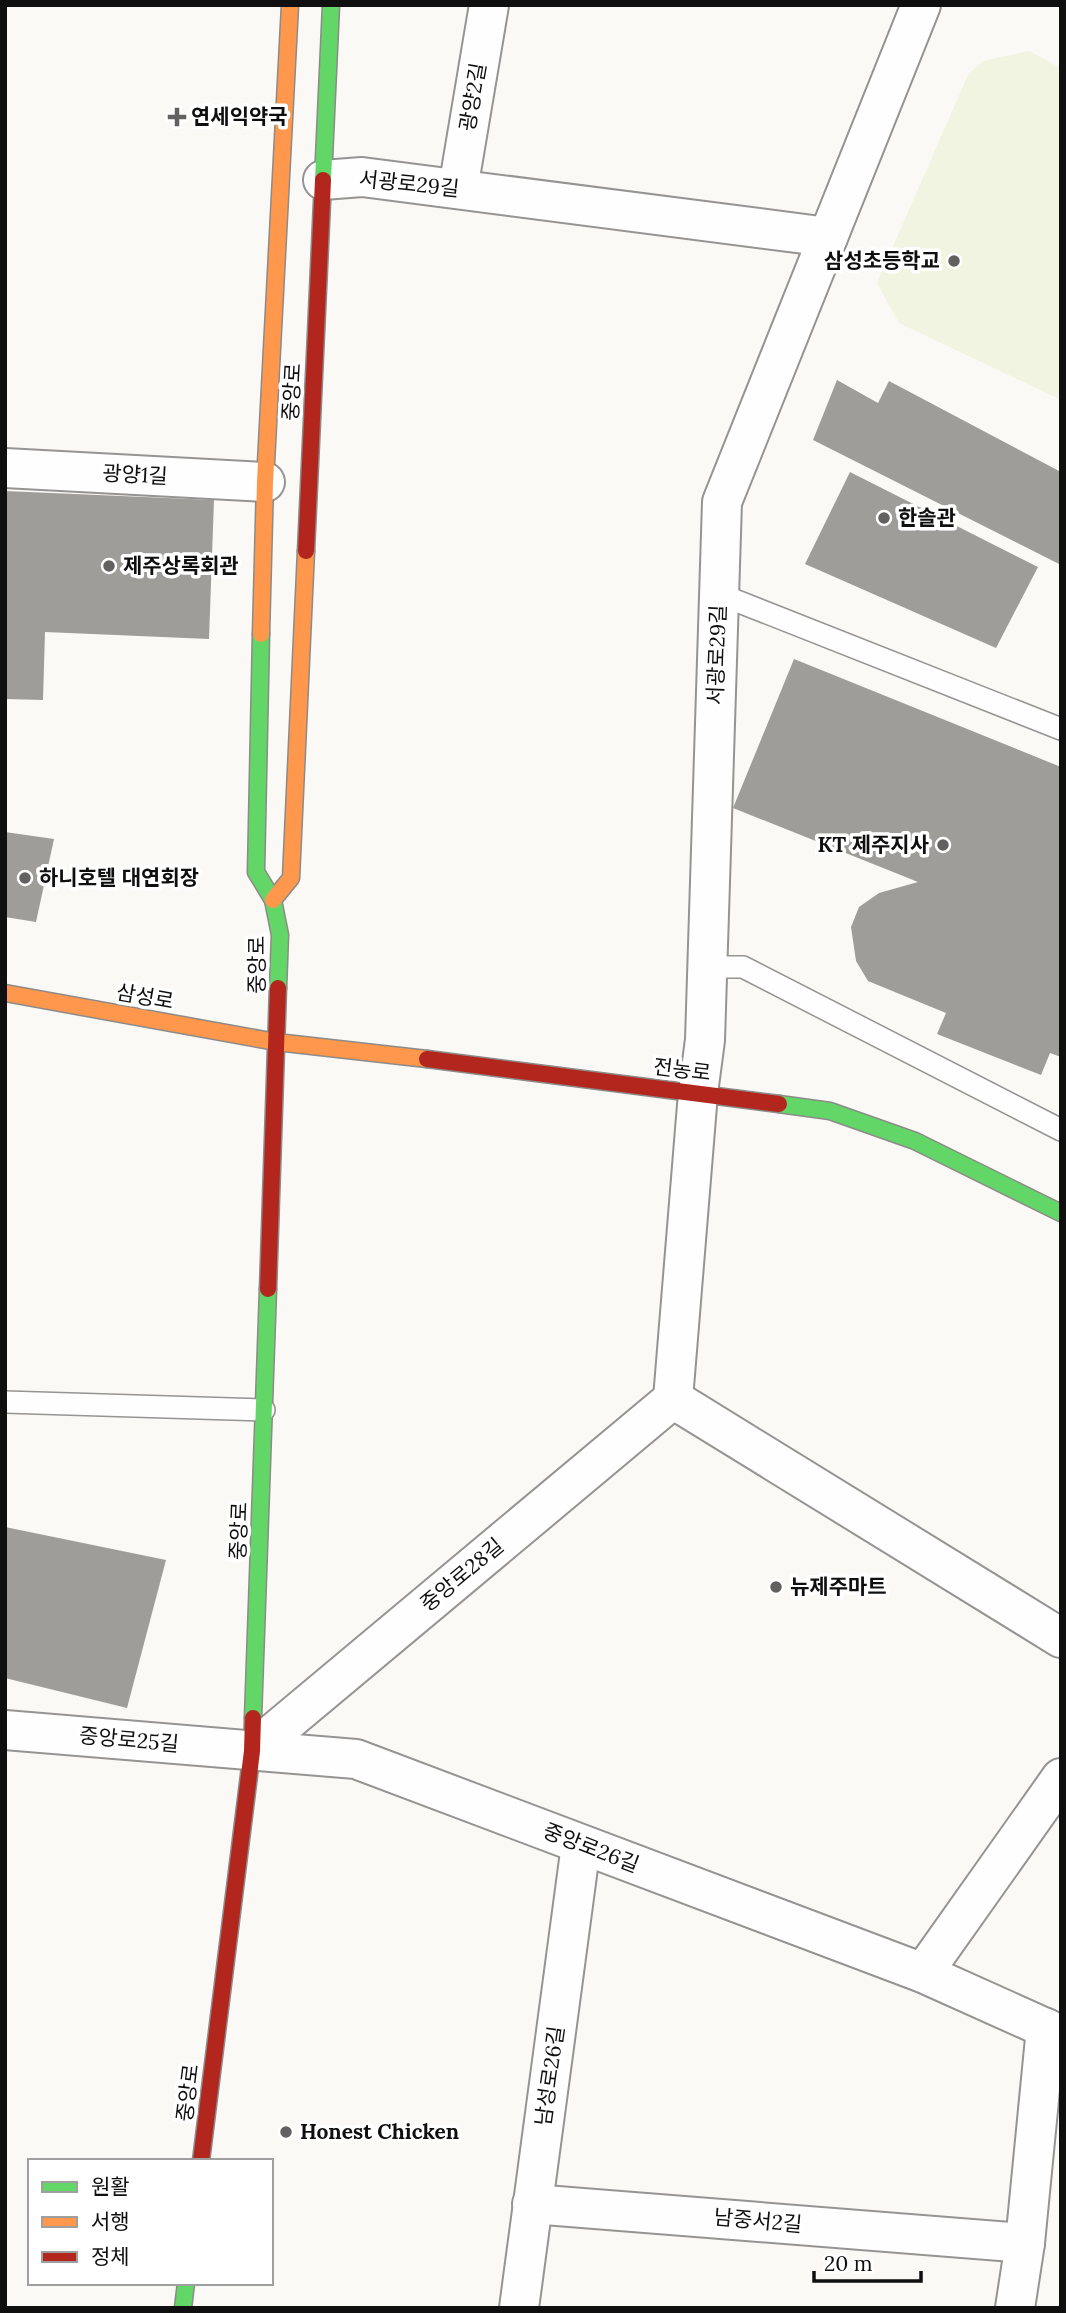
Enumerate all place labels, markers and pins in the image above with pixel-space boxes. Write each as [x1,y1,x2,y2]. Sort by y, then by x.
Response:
place label: 연세익약국 [191,103,288,130]
marker: 연세익약국 [169,109,185,125]
place label: 삼성초등학교 [824,247,940,274]
marker: 삼성초등학교 [946,253,962,269]
place label: 한솔관 [898,504,956,531]
marker: 한솔관 [876,510,892,526]
place label: 제주상록회관 [123,552,239,579]
marker: 제주상록회관 [101,558,117,574]
place label: KT 제주지사 [818,831,929,858]
marker: KT 제주지사 [935,837,951,853]
place label: 하니호텔 대연회장 [39,864,199,891]
marker: 하니호텔 대연회장 [17,870,33,886]
place label: 뉴제주마트 [790,1573,887,1600]
marker: 뉴제주마트 [768,1579,784,1595]
place label: Honest Chicken [300,2118,459,2145]
marker: Honest Chicken [278,2124,294,2140]

